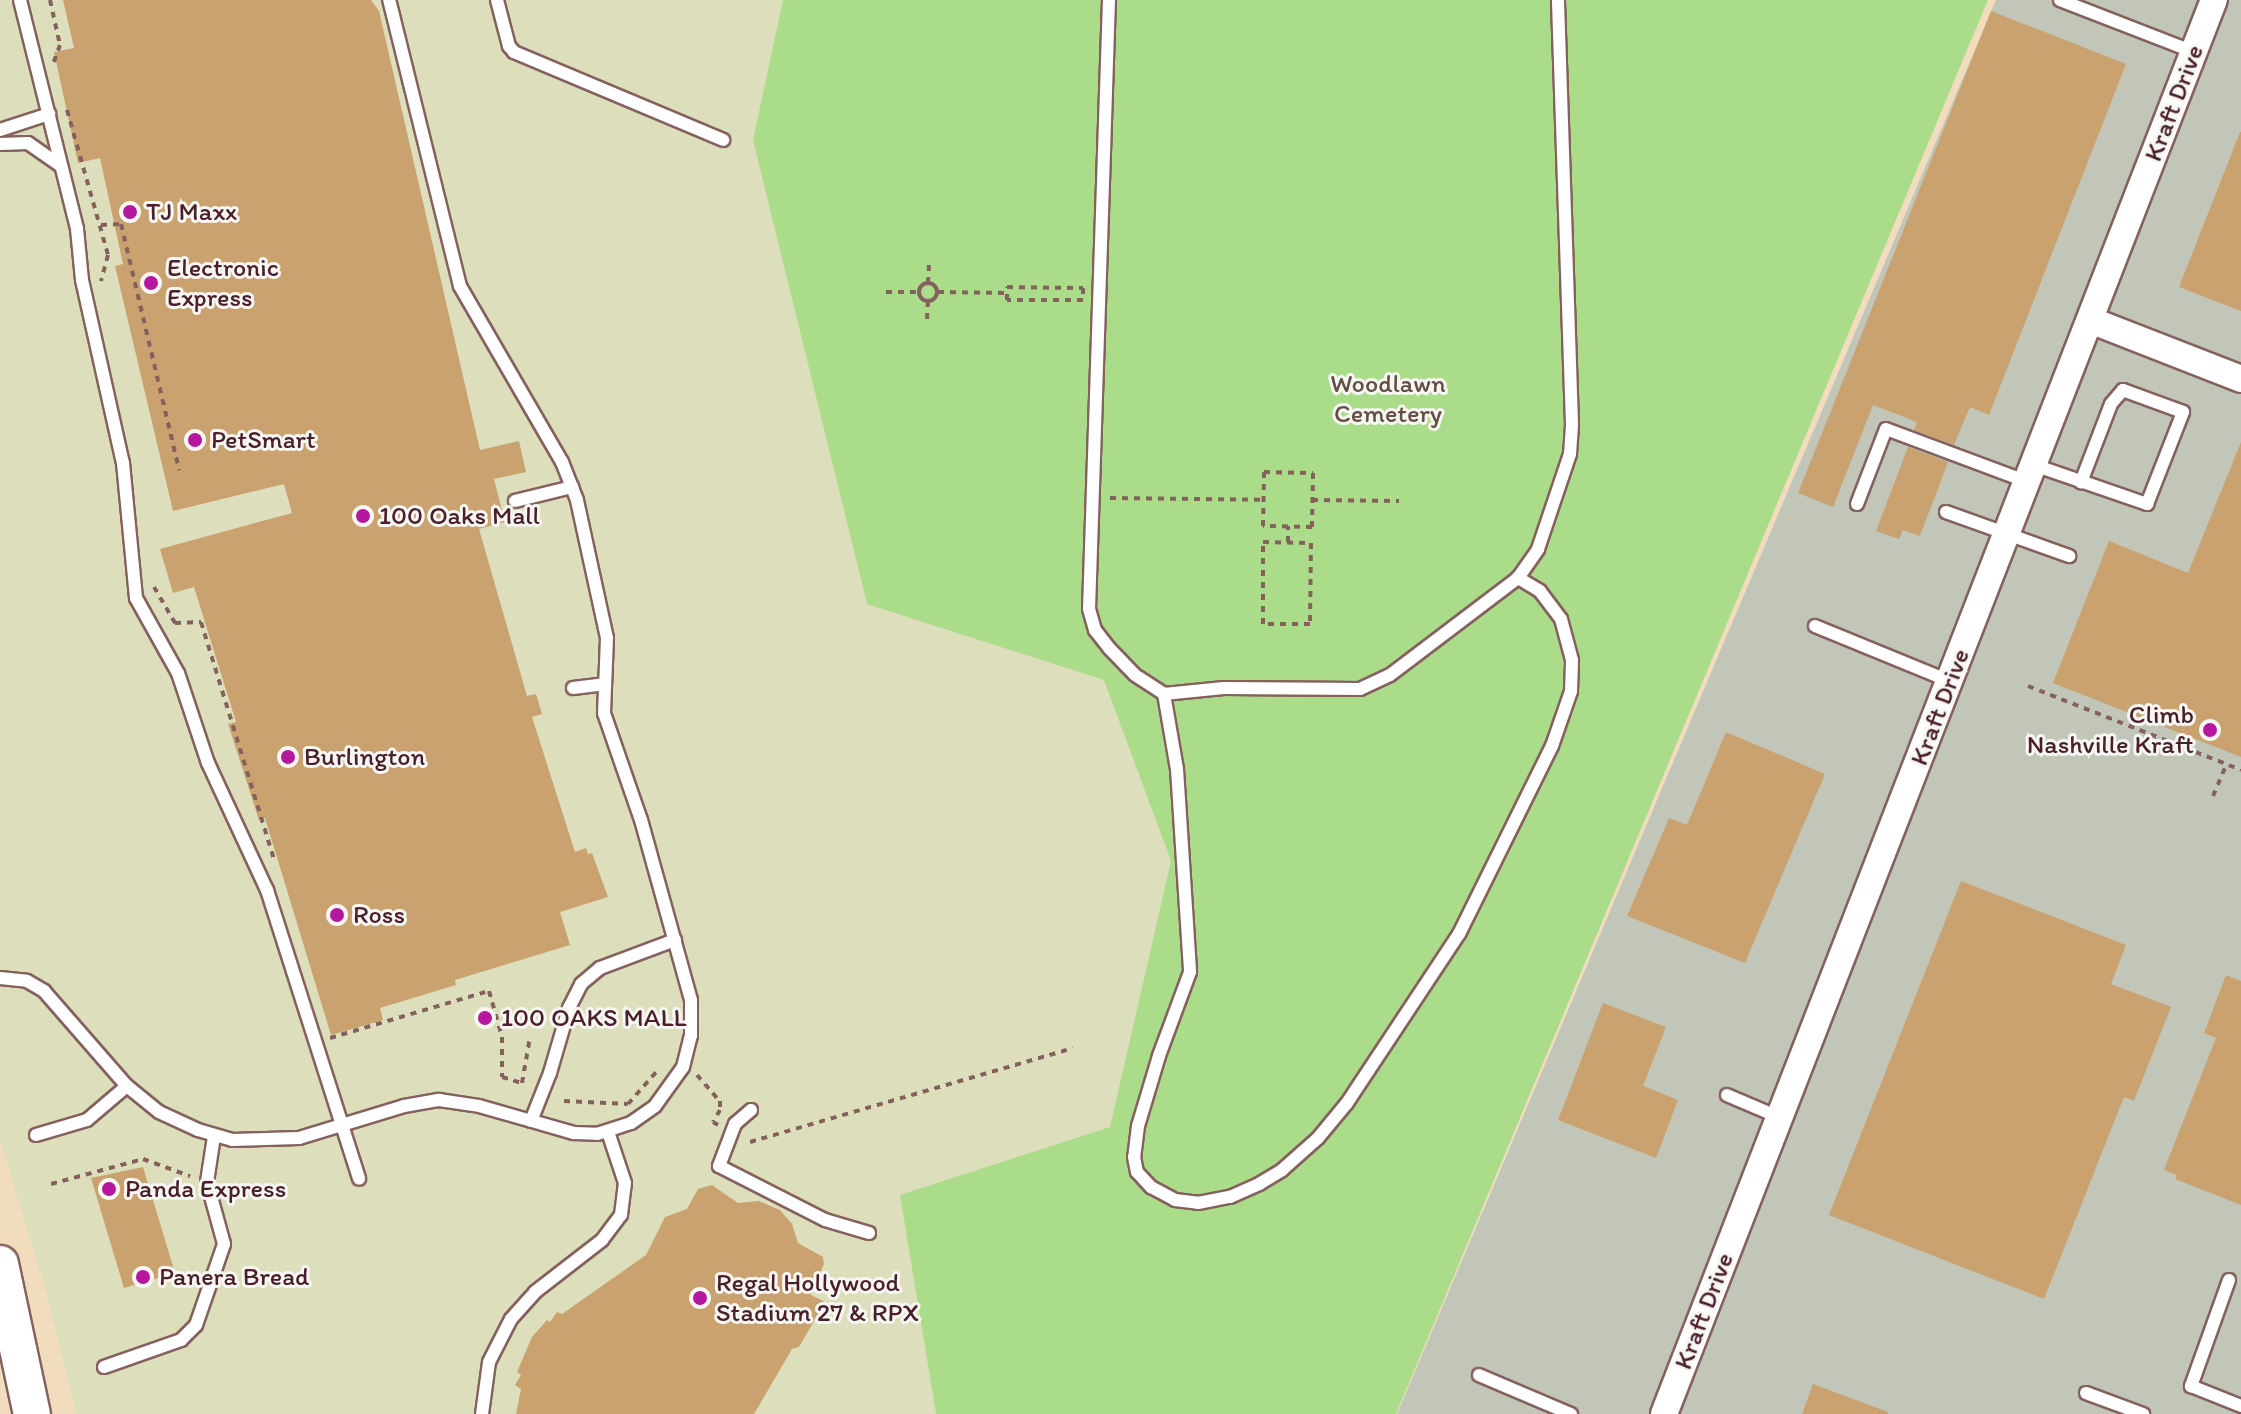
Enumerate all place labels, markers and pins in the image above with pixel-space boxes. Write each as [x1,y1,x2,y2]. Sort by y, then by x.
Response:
place label: TJ Maxx [146,196,238,228]
marker: TJ Maxx [121,203,139,221]
place label: Electronic Express [167,252,279,314]
marker: Electronic Express [142,274,160,292]
place label: PetSmart [211,424,316,456]
marker: PetSmart [186,431,204,449]
place label: 100 Oaks Mall [379,500,541,532]
marker: 100 Oaks Mall [354,507,372,525]
place label: Climb Nashville Kraft [2027,699,2194,760]
marker: Climb Nashville Kraft [2201,721,2219,739]
place label: Burlington [304,741,425,773]
marker: Burlington [279,748,297,766]
place label: Ross [353,899,405,931]
marker: Ross [328,906,346,924]
place label: 100 OAKS MALL [501,1002,687,1034]
marker: 100 OAKS MALL [476,1009,494,1027]
place label: Panda Express [125,1173,285,1205]
marker: Panda Express [100,1180,118,1198]
place label: Panera Bread [159,1261,309,1293]
place label: Regal Hollywood Stadium 27 & RPX [716,1267,919,1328]
marker: Panera Bread [134,1268,152,1286]
marker: Regal Hollywood Stadium 27 & RPX [691,1289,709,1307]

